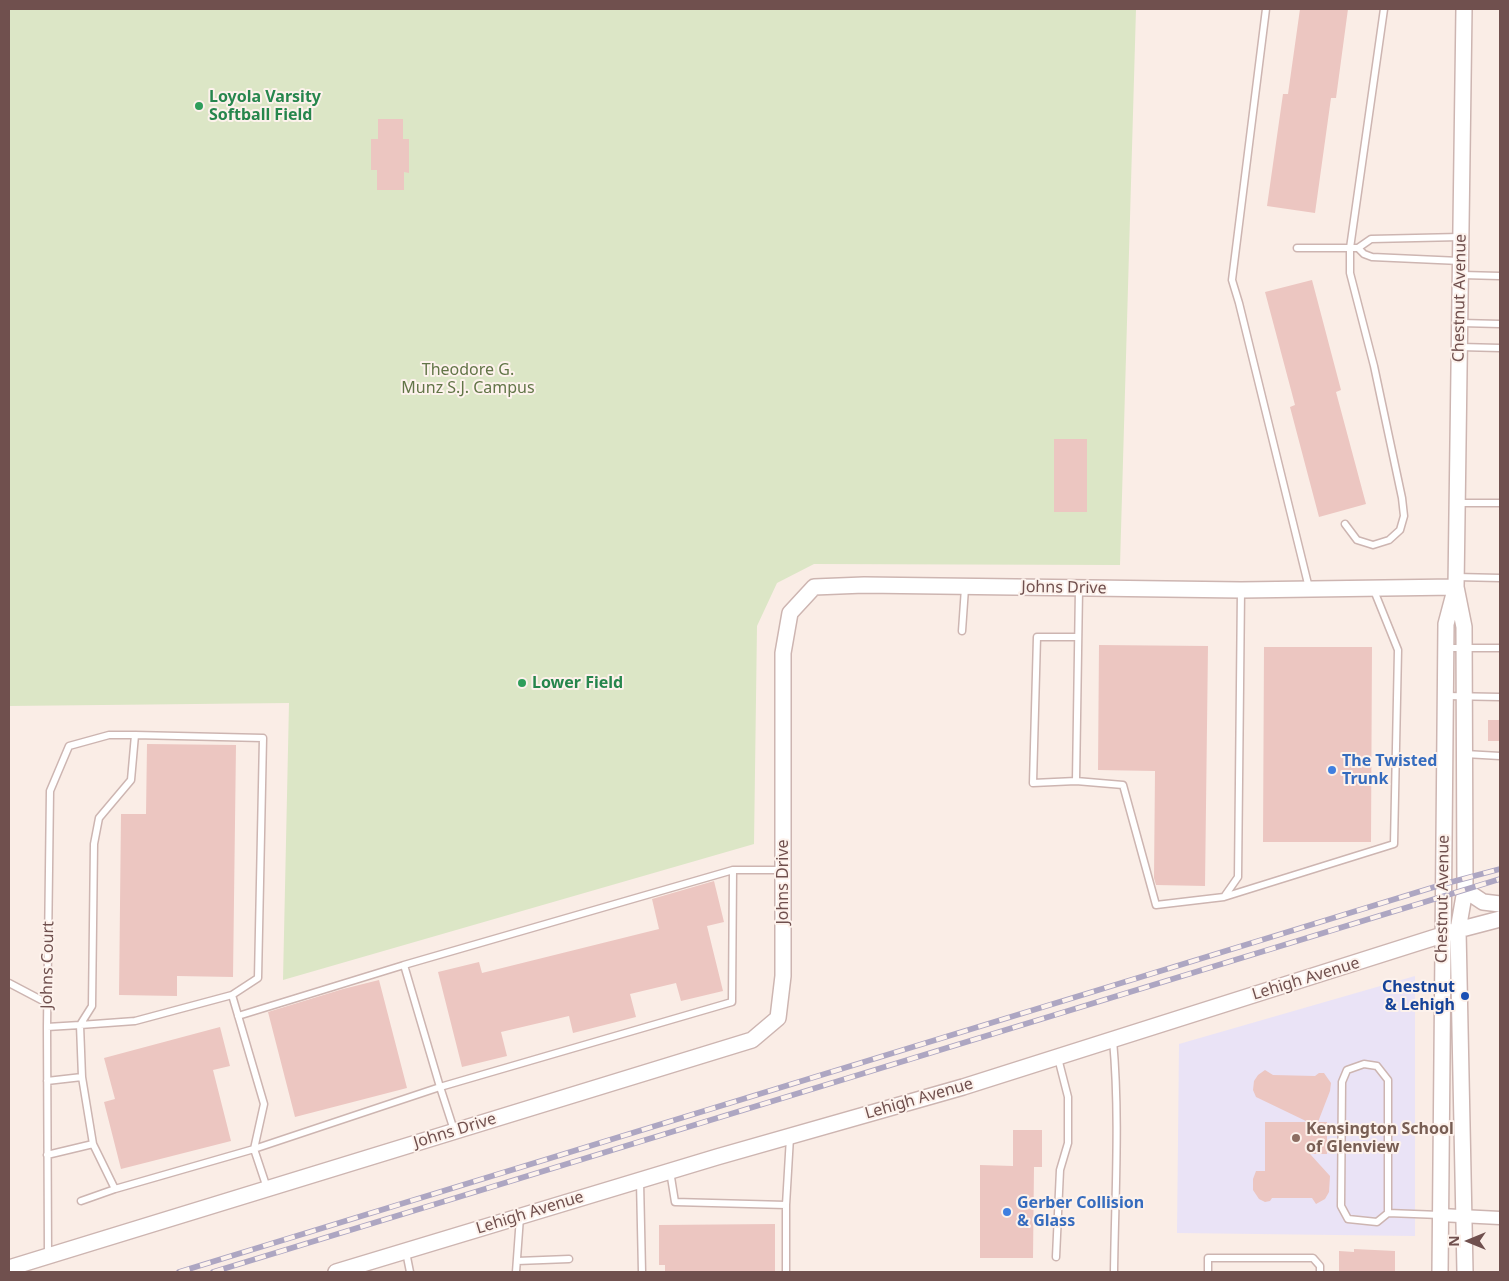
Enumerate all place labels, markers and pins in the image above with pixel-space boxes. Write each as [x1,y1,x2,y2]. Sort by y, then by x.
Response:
place label: Loyola Varsity Softball Field [209,87,321,125]
marker: Loyola Varsity Softball Field [193,100,205,112]
place label: Lower Field [532,673,623,693]
marker: Lower Field [516,677,528,689]
place label: The Twisted Trunk [1342,751,1437,789]
marker: The Twisted Trunk [1326,764,1338,776]
place label: Chestnut & Lehigh [1382,977,1455,1015]
marker: Chestnut & Lehigh [1459,990,1471,1002]
place label: Kensington School of Glenview [1306,1119,1454,1157]
marker: Kensington School of Glenview [1290,1132,1302,1144]
place label: Gerber Collision & Glass [1017,1193,1144,1231]
marker: Gerber Collision & Glass [1001,1206,1013,1218]

